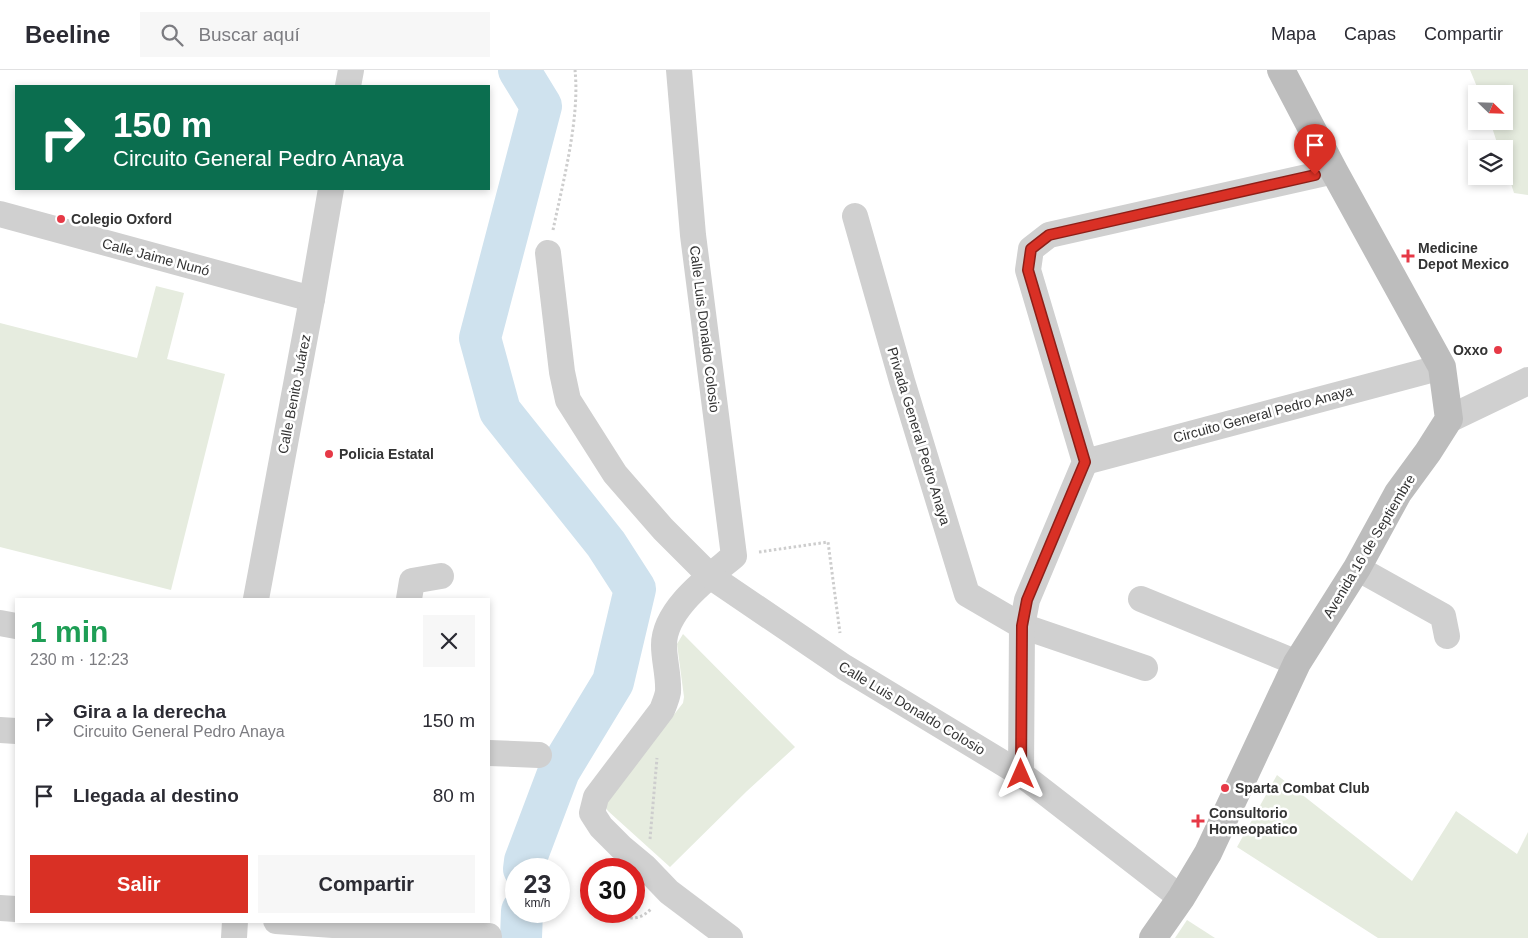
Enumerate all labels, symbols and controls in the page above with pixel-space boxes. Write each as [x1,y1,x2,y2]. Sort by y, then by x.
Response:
search box [140,12,490,57]
text: Beeline [25,21,110,48]
icon: search [158,21,186,49]
text: Buscar aquí [198,24,300,45]
text: Mapa [1271,24,1316,44]
text: Capas [1344,24,1396,44]
text: Compartir [1424,24,1503,44]
north arrow [1468,85,1512,130]
map controls [1468,85,1513,185]
icon: right [30,105,95,170]
text: 150 m [113,105,212,144]
pin [1294,124,1336,175]
icon: arrive [1301,131,1329,159]
button: layers [1468,140,1513,185]
text: Circuito General Pedro Anaya [113,146,404,171]
place label: Colegio Oxford [71,211,172,227]
marker: Colegio Oxford [55,213,67,225]
street label: Calle Jaime Nunó [101,235,212,279]
place label: Medicine Depot Mexico [1418,240,1509,272]
street label: Calle Luis Donaldo Colosio [687,245,723,414]
marker: Medicine Depot Mexico [1402,250,1414,262]
street label: Calle Benito Juárez [275,333,313,455]
place label: Oxxo [1453,342,1488,358]
marker: Oxxo [1492,344,1504,356]
street label: Privada General Pedro Anaya [884,345,954,527]
street label: Circuito General Pedro Anaya [1171,382,1355,446]
place label: Policia Estatal [339,446,434,462]
marker: Policia Estatal [323,448,335,460]
street label: Avenida 16 de Septiembre [1320,471,1418,621]
text: 1 min [30,615,108,648]
button: close [423,615,475,667]
text: 230 m · 12:23 [30,651,129,668]
street label: Calle Luis Donaldo Colosio [836,658,988,758]
text: Gira a la derecha [73,701,226,722]
icon: right [30,707,58,735]
text: 150 m [422,710,475,731]
text: Circuito General Pedro Anaya [73,723,285,740]
position arrow [994,747,1046,799]
place label: Sparta Combat Club [1235,780,1370,796]
icon: arrive [30,782,58,810]
marker: Sparta Combat Club [1219,782,1231,794]
text: Llegada al destino [73,785,239,806]
text: 80 m [433,785,475,806]
place label: Consultorio Homeopatico [1209,805,1298,837]
marker: Consultorio Homeopatico [1191,814,1205,828]
button: Salir [30,855,248,913]
button: Compartir [258,855,475,913]
speed limit sign: 30 [580,858,645,923]
text: 23 [524,870,551,898]
text: km/h [524,896,551,910]

